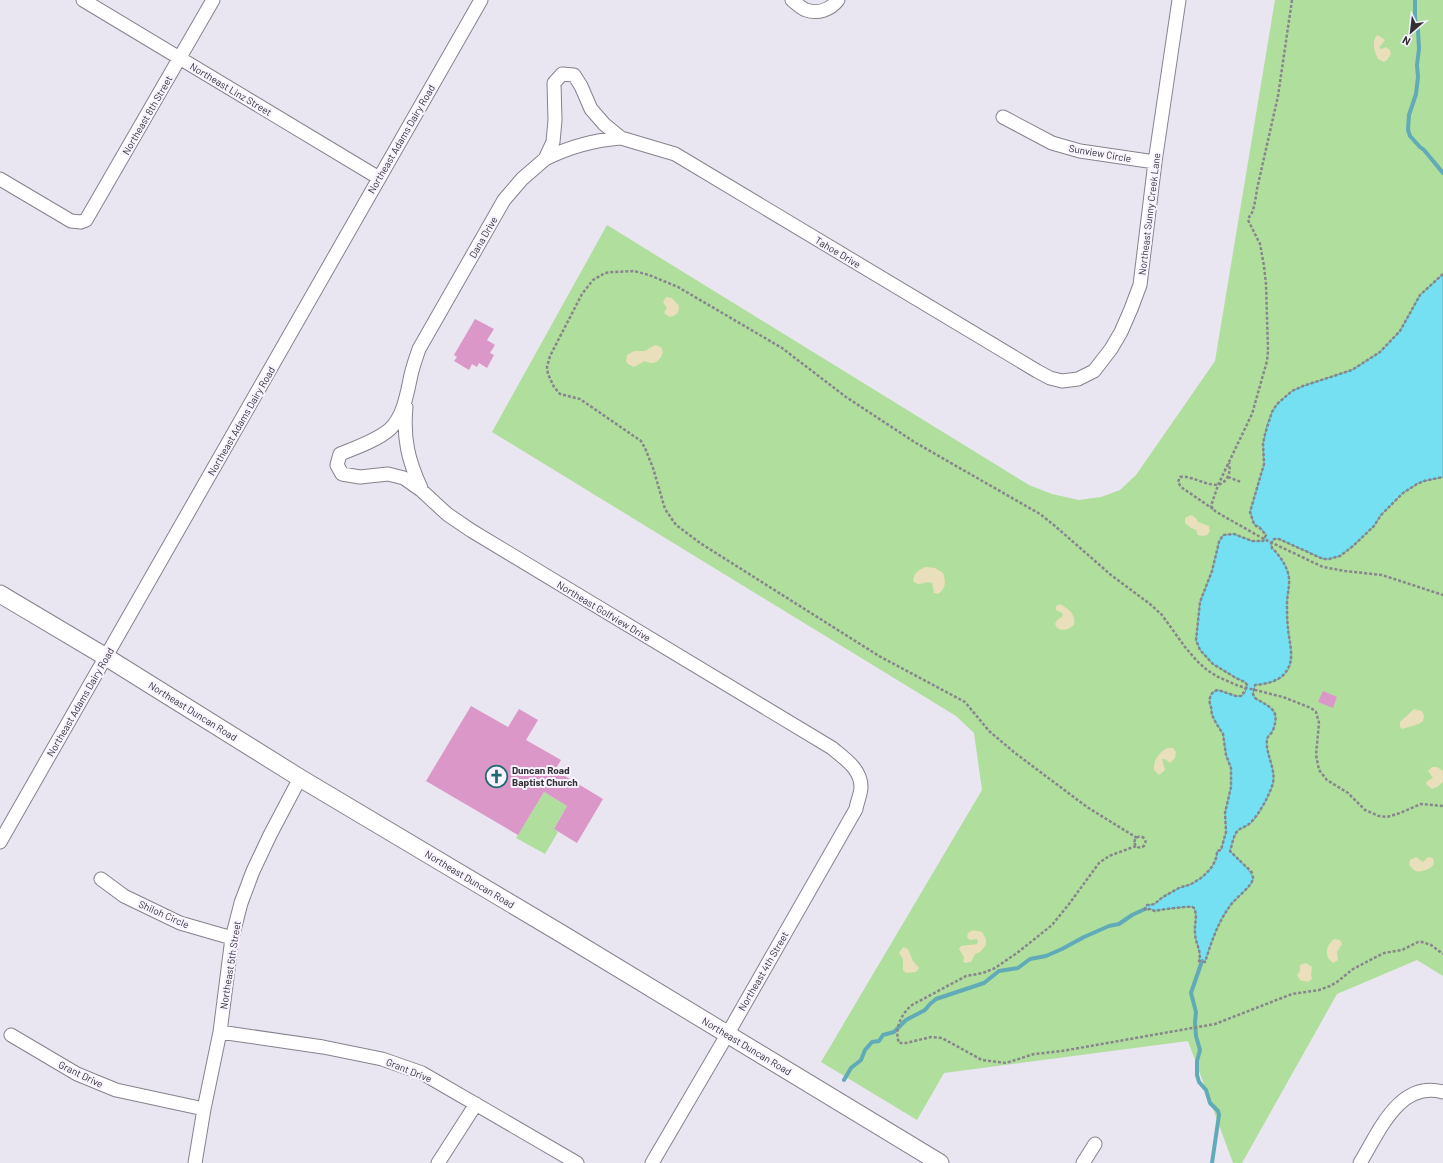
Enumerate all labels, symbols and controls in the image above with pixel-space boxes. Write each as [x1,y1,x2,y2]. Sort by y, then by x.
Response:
north arrow [1391,12,1431,52]
text: N [1400,34,1412,49]
street label: Northeast Linz Street [188,60,274,118]
street label: Northeast 8th Street [119,73,175,157]
street label: Northeast Adams Dairy Road [365,82,437,196]
street label: Sunview Circle [1068,142,1132,164]
street label: Northeast Sunny Creek Lane [1136,152,1162,276]
street label: Dana Drive [466,214,500,260]
street label: Tahoe Drive [813,234,863,270]
street label: Northeast Adams Dairy Road [205,364,277,478]
street label: Northeast Golfview Drive [555,578,653,644]
street label: Northeast Adams Dairy Road [44,645,116,759]
street label: Northeast Duncan Road [146,679,240,743]
church icon: Duncan Road Baptist Church [483,763,509,789]
place label: Duncan Road Baptist Church [512,764,578,788]
street label: Northeast Duncan Road [423,848,517,910]
street label: Shiloh Circle [137,898,191,930]
street label: Northeast 5th Street [217,920,243,1010]
street label: Northeast 4th Street [735,929,791,1013]
street label: Northeast Duncan Road [700,1015,794,1077]
street label: Grant Drive [384,1055,434,1085]
street label: Grant Drive [57,1058,105,1090]

